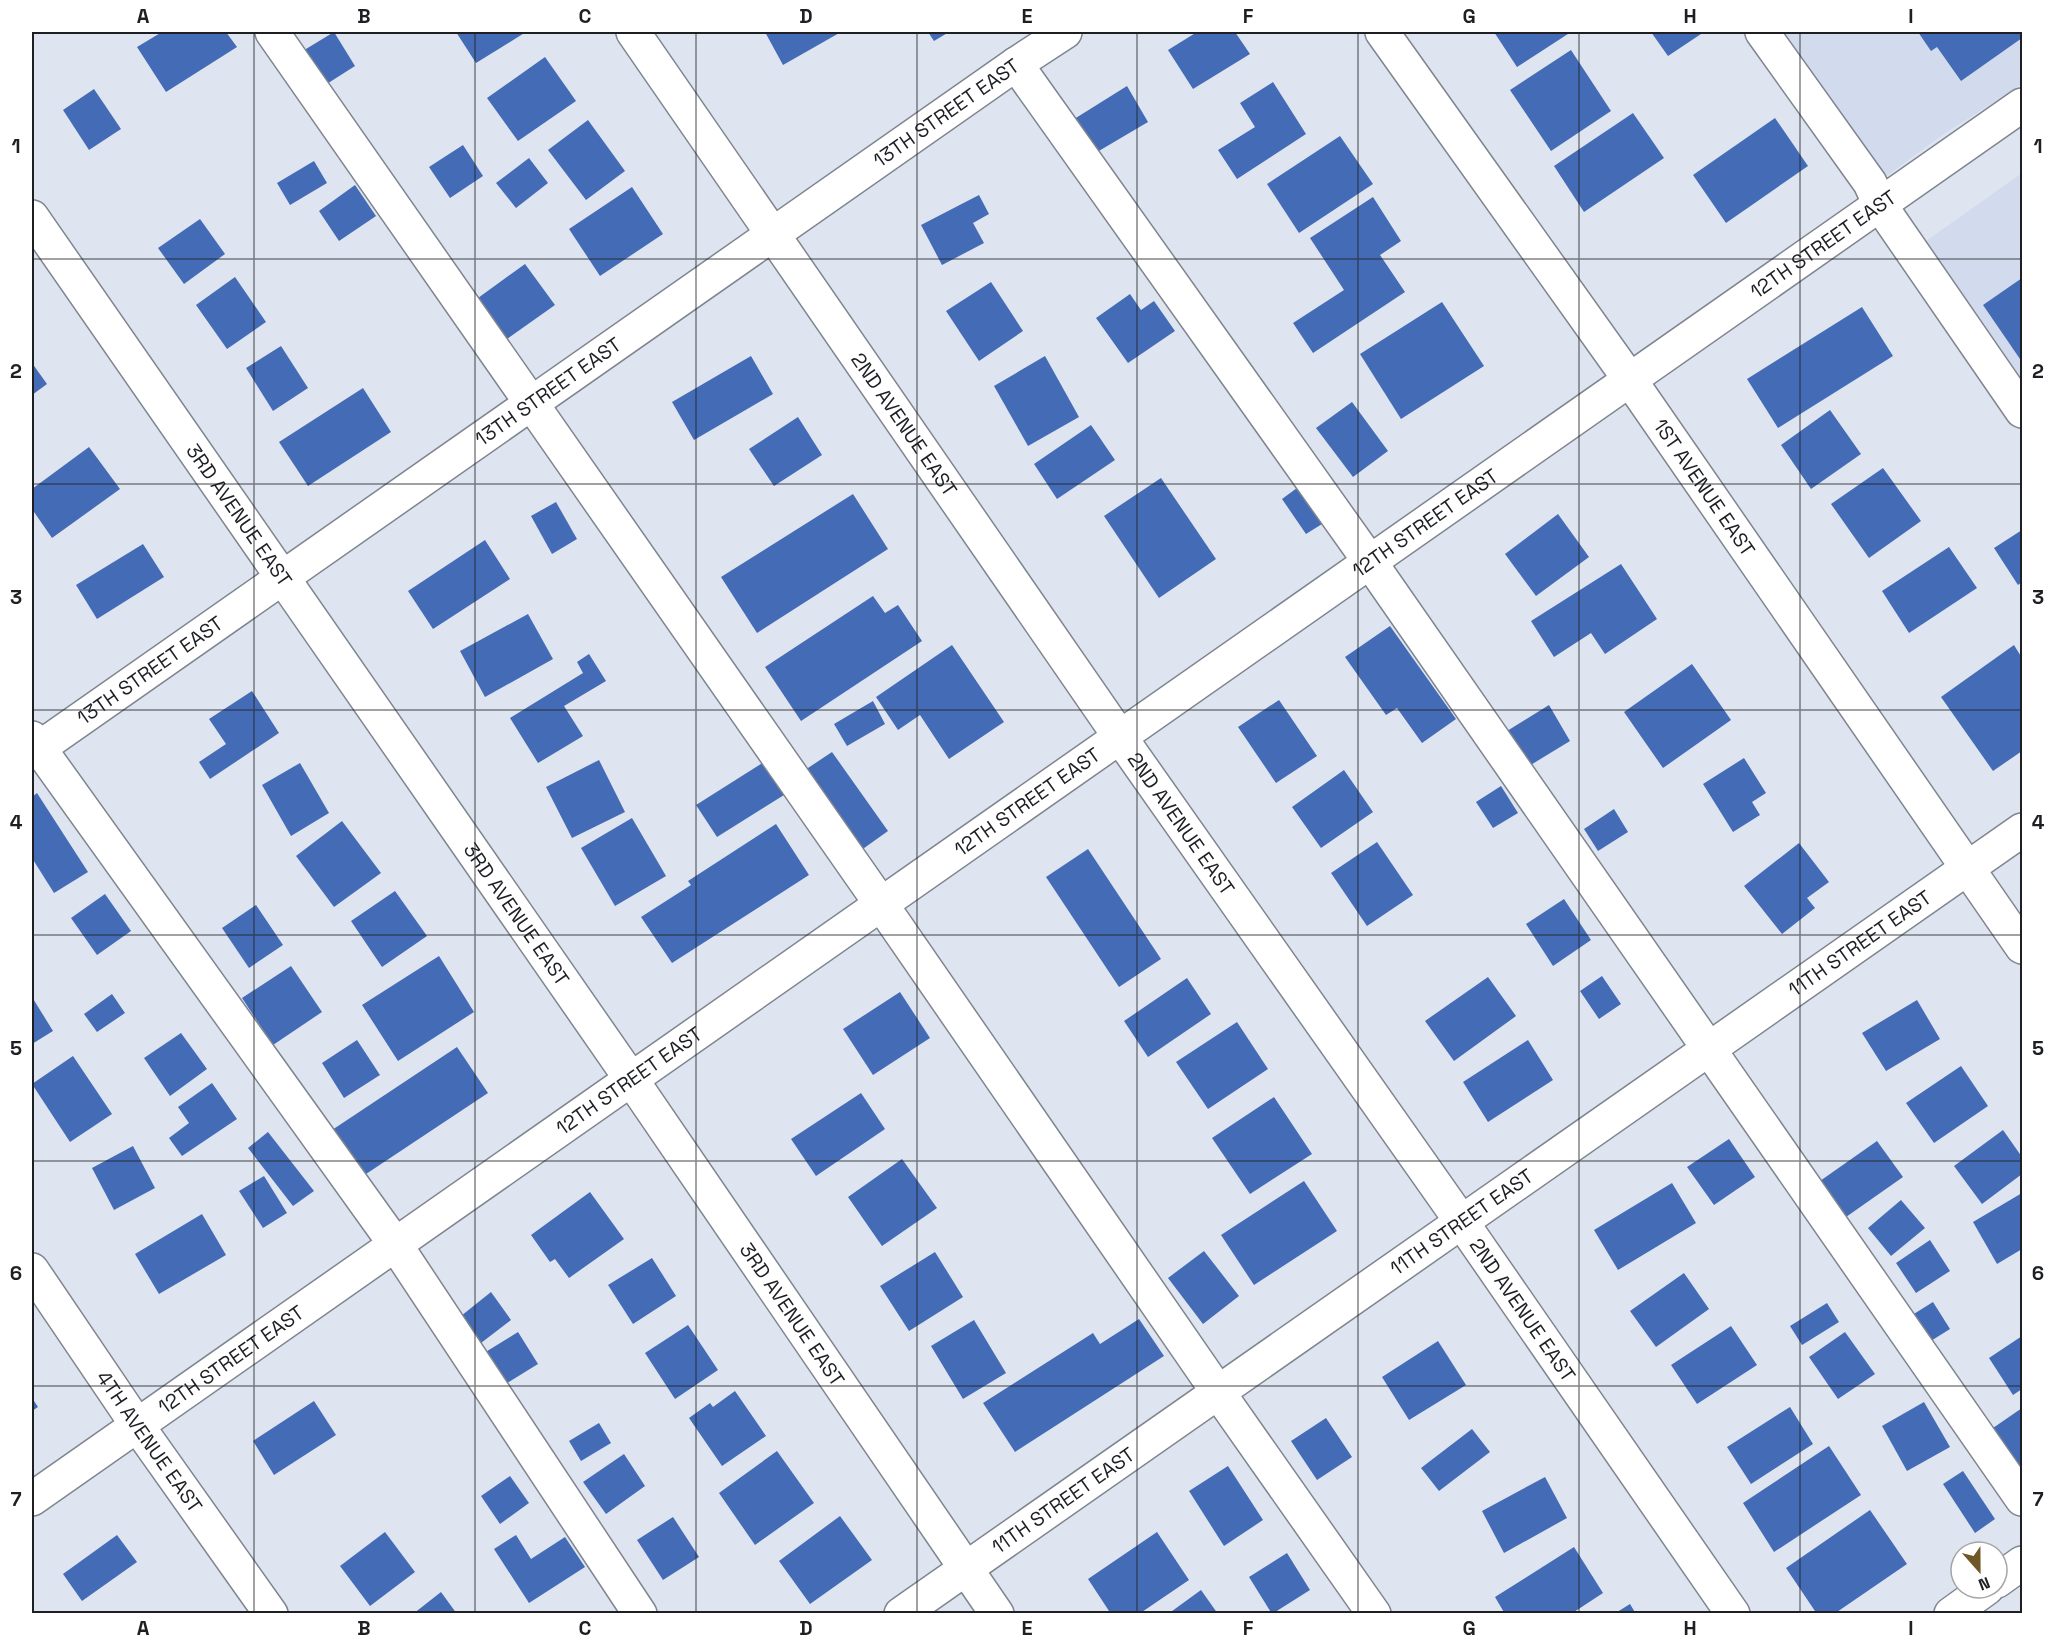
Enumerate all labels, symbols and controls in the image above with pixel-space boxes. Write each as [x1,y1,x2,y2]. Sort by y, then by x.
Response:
text: A [137,3,150,29]
text: B [357,3,371,29]
text: C [579,3,592,29]
text: D [799,3,813,29]
text: E [1021,3,1033,29]
text: F [1243,3,1254,29]
text: G [1462,3,1476,29]
text: H [1683,3,1697,29]
text: I [1908,3,1914,29]
street label: 13TH STREET EAST [868,53,1025,173]
text: 1 [11,133,21,159]
text: 1 [2033,133,2043,159]
street label: 12TH STREET EAST [1745,184,1902,304]
street label: 13TH STREET EAST [470,331,626,452]
street label: 2ND AVENUE EAST [845,348,963,502]
text: 2 [10,358,22,384]
text: 2 [2032,358,2044,384]
street label: 1ST AVENUE EAST [1648,414,1761,562]
street label: 3RD AVENUE EAST [180,439,298,592]
street label: 12TH STREET EAST [1347,463,1504,583]
text: 3 [10,584,22,610]
text: 3 [2032,584,2044,610]
street label: 13TH STREET EAST [72,610,228,731]
street label: 12TH STREET EAST [949,742,1106,862]
street label: 2ND AVENUE EAST [1122,747,1241,901]
text: 4 [10,809,23,835]
text: 4 [2032,809,2045,835]
street label: 3RD AVENUE EAST [458,838,575,991]
street label: 11TH STREET EAST [1783,884,1937,1003]
street label: 12TH STREET EAST [551,1020,707,1141]
text: 5 [10,1035,22,1061]
text: 5 [2032,1035,2044,1061]
street label: 11TH STREET EAST [1385,1163,1538,1281]
street label: 2ND AVENUE EAST [1464,1233,1581,1387]
street label: 3RD AVENUE EAST [734,1238,850,1391]
text: 6 [10,1260,22,1286]
text: 6 [2032,1260,2044,1286]
street label: 12TH STREET EAST [153,1299,309,1420]
street label: 4TH AVENUE EAST [91,1365,208,1518]
street label: 11TH STREET EAST [987,1441,1140,1560]
text: 7 [10,1486,22,1512]
text: 7 [2032,1486,2044,1512]
north arrow [1949,1540,2009,1600]
text: N [1975,1572,1993,1595]
text: A [137,1615,150,1641]
text: B [357,1615,371,1641]
text: C [579,1615,592,1641]
text: D [799,1615,813,1641]
text: E [1021,1615,1033,1641]
text: F [1243,1615,1254,1641]
text: G [1462,1615,1476,1641]
text: H [1683,1615,1697,1641]
text: I [1908,1615,1914,1641]

